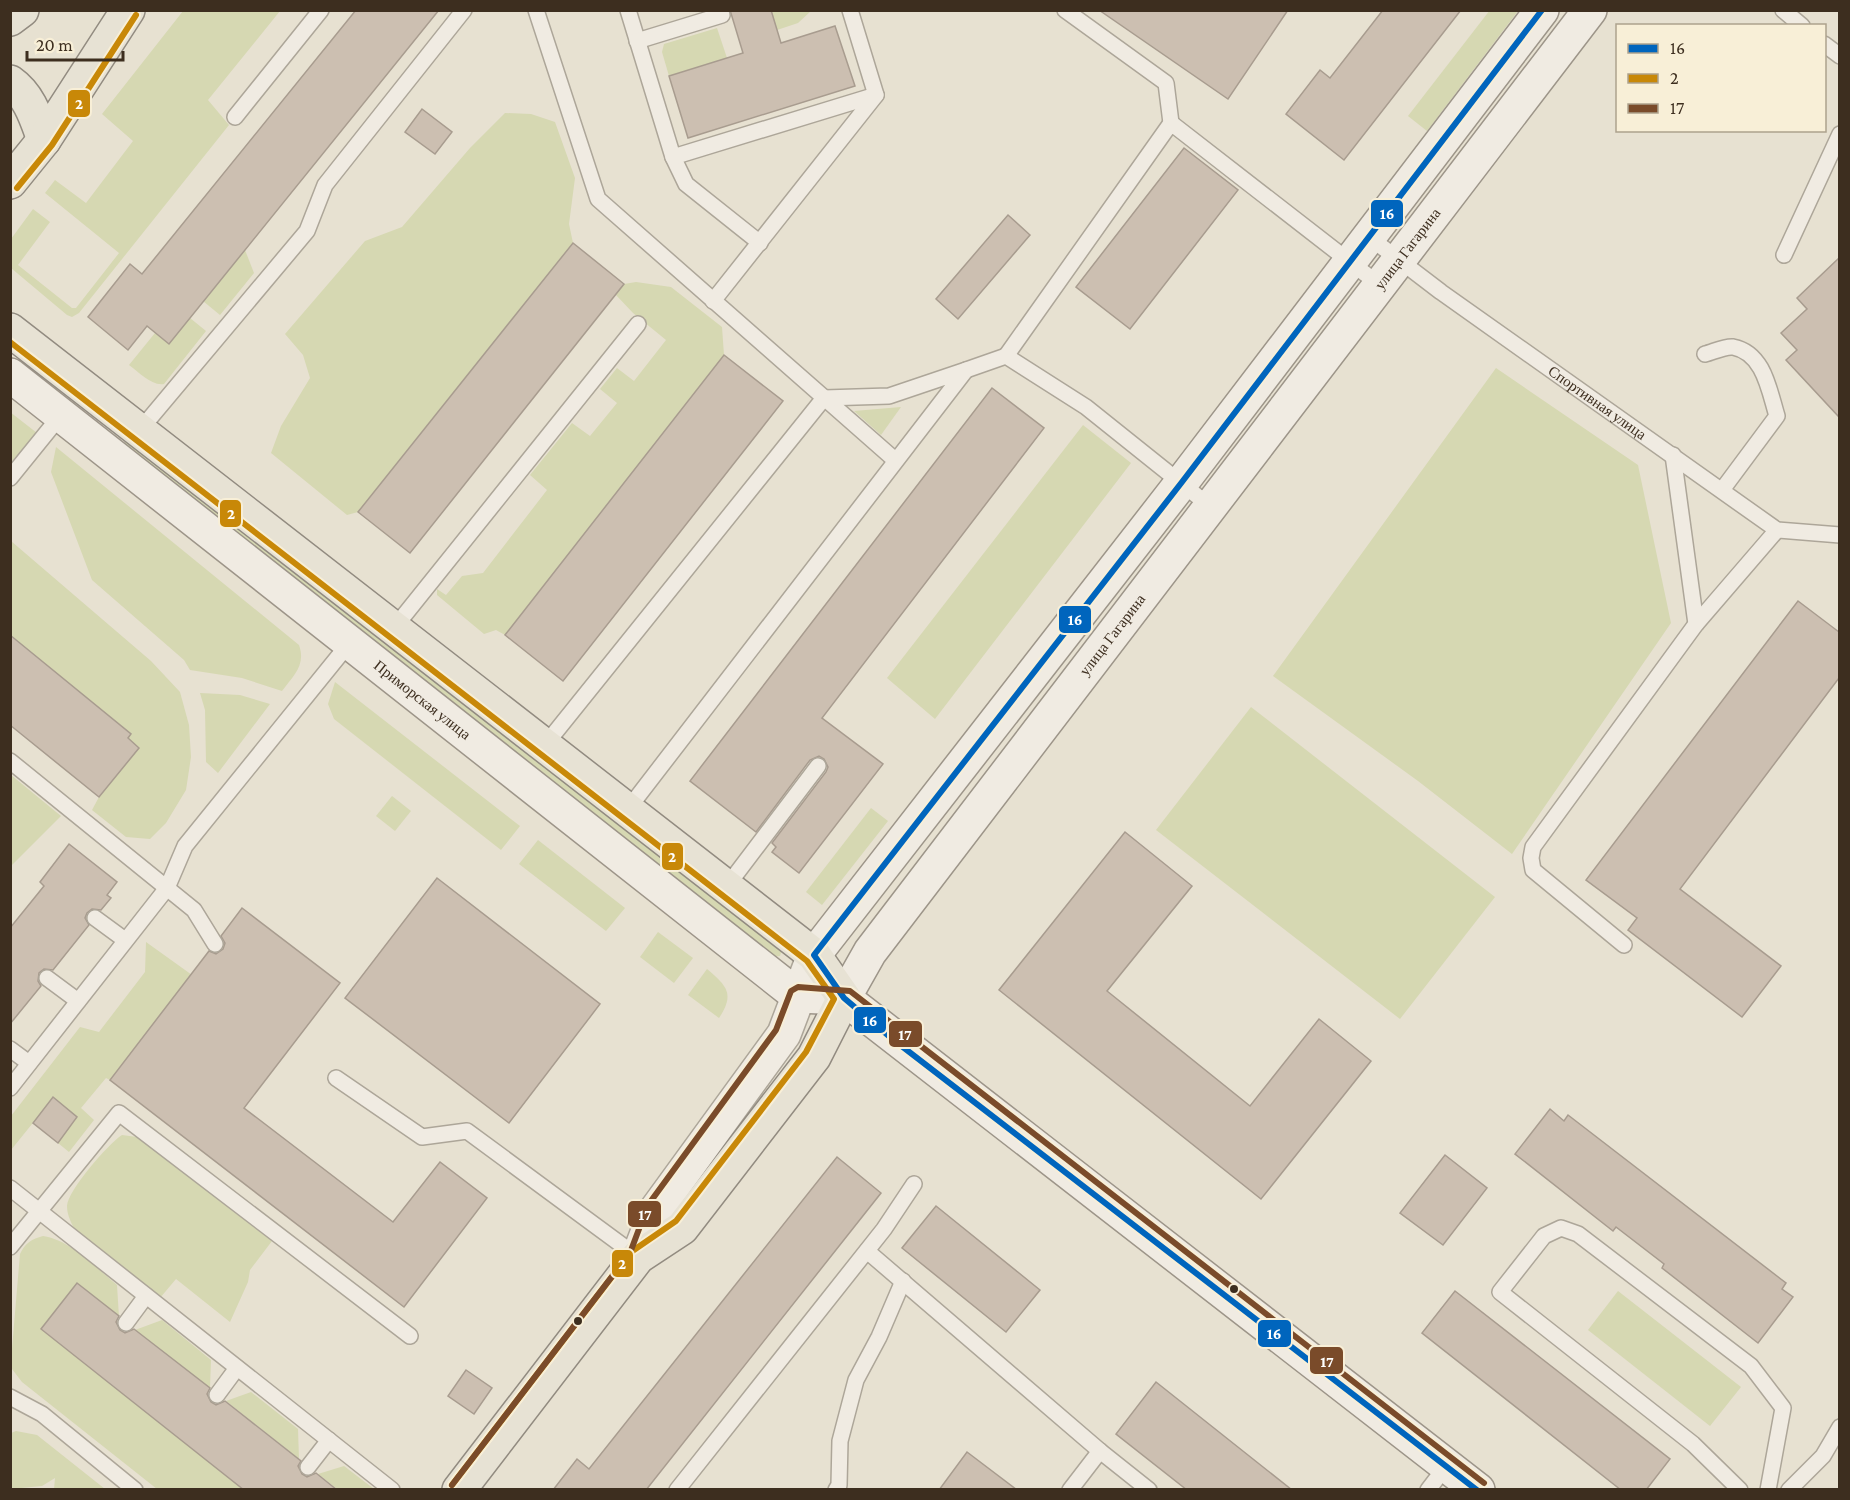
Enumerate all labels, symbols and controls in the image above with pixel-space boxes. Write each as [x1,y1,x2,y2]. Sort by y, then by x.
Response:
scale bar [27,24,123,62]
legend [1616,24,1826,132]
text: 20 m [36,35,73,55]
text: 16 [1670,38,1685,58]
text: 2 [1670,68,1679,88]
line badge: 2 [67,89,91,118]
text: 2 [75,95,83,112]
text: 17 [1670,98,1684,118]
line badge: 16 [1370,199,1404,228]
street label: улица Гагарина [1371,205,1444,293]
text: 16 [1380,205,1394,222]
street label: Спортивная улица [1545,363,1649,443]
line badge: 2 [219,499,242,528]
text: 2 [227,505,235,522]
street label: улица Гагарина [1076,591,1149,679]
line badge: 16 [1058,605,1092,634]
text: 16 [1068,611,1082,628]
street label: Приморская улица [371,657,474,743]
line badge: 2 [661,842,684,871]
text: 2 [668,848,676,865]
line badge: 16 [853,1006,887,1034]
text: 16 [863,1012,877,1029]
line badge: 17 [888,1020,923,1048]
text: 17 [898,1026,912,1043]
line badge: 17 [627,1200,662,1228]
text: 17 [638,1206,652,1223]
line badge: 2 [611,1249,634,1278]
text: 2 [618,1255,626,1272]
unlabelled marker [1228,1283,1240,1295]
unlabelled marker [572,1315,584,1327]
line badge: 16 [1257,1319,1292,1348]
text: 16 [1267,1325,1281,1342]
line badge: 17 [1309,1346,1344,1375]
text: 17 [1320,1353,1334,1370]

